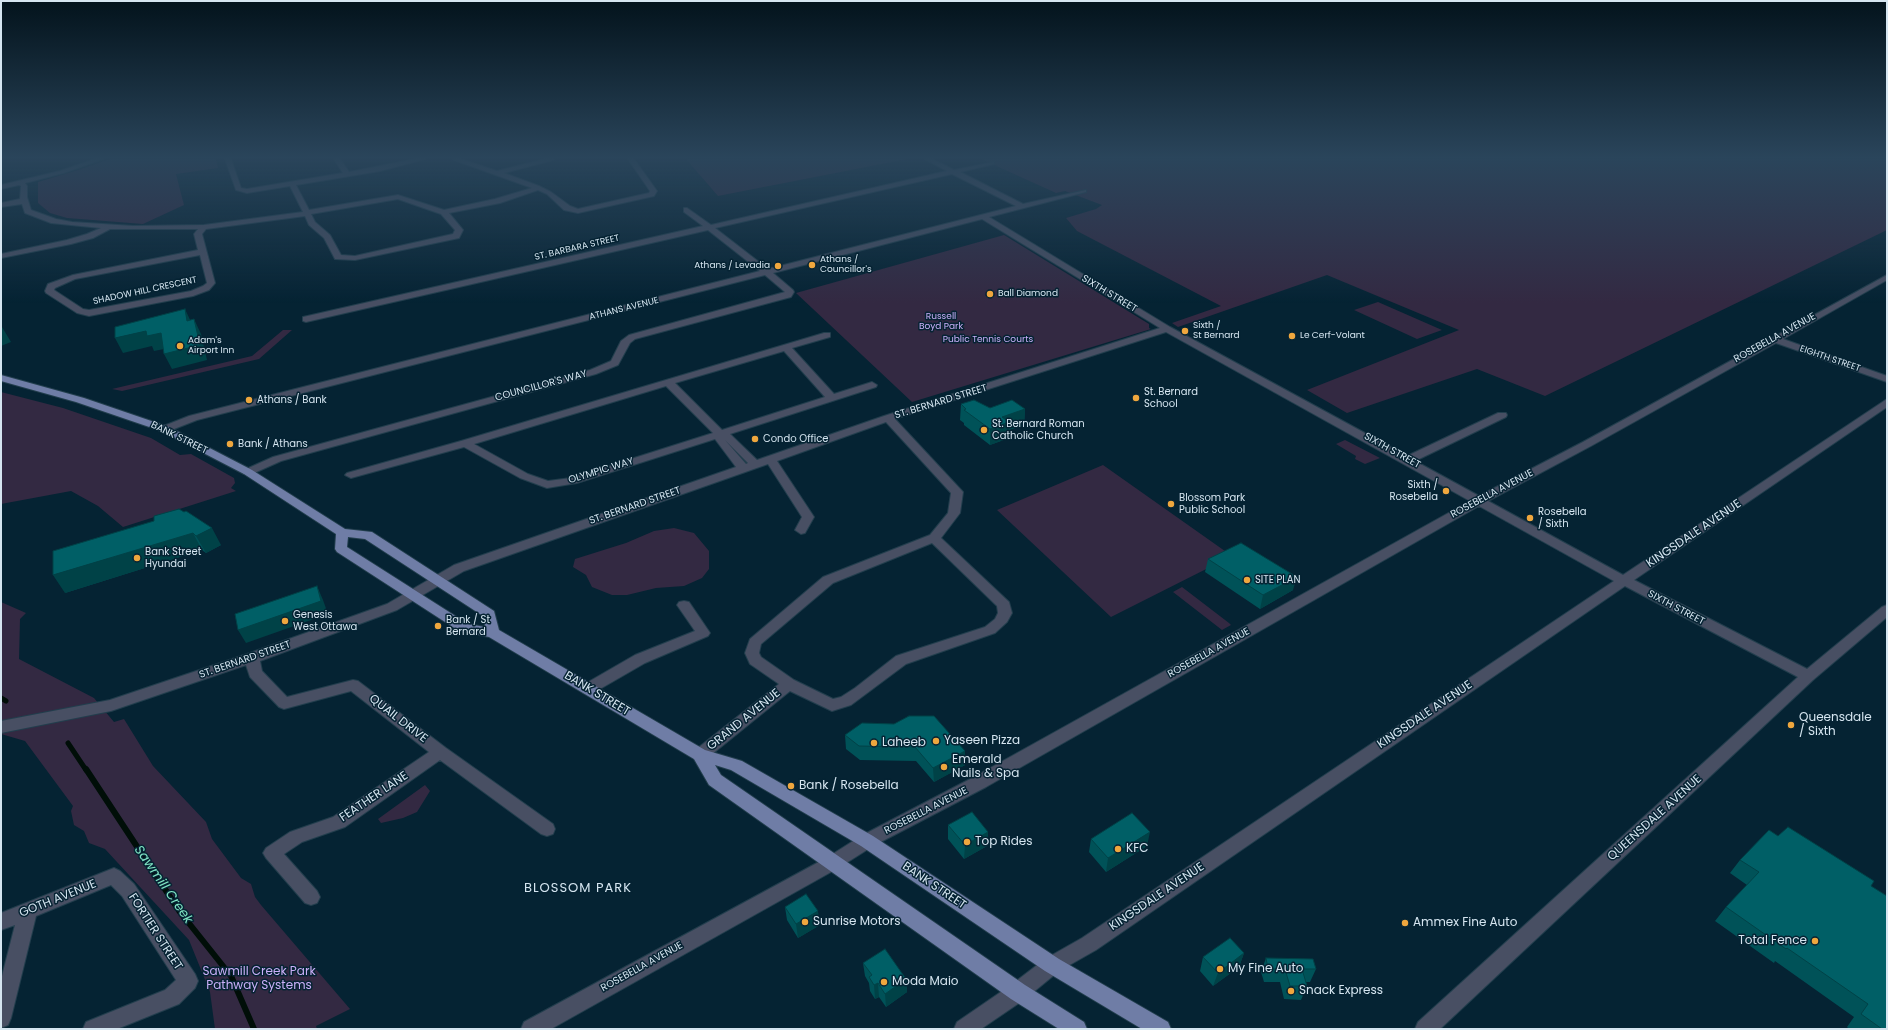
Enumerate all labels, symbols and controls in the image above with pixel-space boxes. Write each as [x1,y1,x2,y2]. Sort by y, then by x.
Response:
street label: ST. BARBARA STREET [534,233,620,263]
place label: Athans / Councillor's [820,255,872,276]
marker: Athans / Councillor's [807,260,817,270]
place label: Athans / Levadia [694,261,770,271]
marker: Athans / Levadia [773,261,783,271]
street label: SIXTH STREET [1079,273,1139,315]
street label: SHADOW HILL CRESCENT [92,275,198,307]
marker: Ball Diamond [985,289,995,299]
place label: Ball Diamond [998,289,1058,299]
street label: ATHANS AVENUE [588,295,660,323]
street label: ROSEBELLA AVENUE [1732,311,1818,365]
park label: Russell Boyd Park [919,312,963,333]
place label: Sixth / St Bernard [1193,321,1240,342]
marker: Sixth / St Bernard [1180,326,1190,336]
marker: Le Cerf-Volant [1287,331,1297,341]
place label: Le Cerf-Volant [1300,331,1365,341]
park label: Public Tennis Courts [943,335,1033,345]
place label: Adam's Airport Inn [188,336,234,357]
marker: Adam's Airport Inn [175,341,185,351]
street label: EIGHTH STREET [1798,344,1862,374]
street label: COUNCILLOR'S WAY [494,368,588,404]
street label: ST. BERNARD STREET [893,382,989,422]
place label: St. Bernard School [1144,386,1198,410]
marker: St. Bernard School [1131,393,1141,403]
place label: Athans / Bank [257,394,327,406]
marker: Athans / Bank [244,395,254,405]
place label: St. Bernard Roman Catholic Church [992,418,1085,442]
street label: BANK STREET [149,419,209,457]
marker: St. Bernard Roman Catholic Church [979,425,989,435]
street label: SIXTH STREET [1362,431,1422,471]
place label: Condo Office [763,433,829,445]
marker: Condo Office [750,434,760,444]
place label: Bank / Athans [238,438,308,450]
marker: Bank / Athans [225,439,235,449]
street label: OLYMPIC WAY [567,455,635,487]
street label: ROSEBELLA AVENUE [1449,467,1535,521]
place label: Sixth / Rosebella [1389,479,1438,502]
street label: ST. BERNARD STREET [588,485,682,527]
marker: Sixth / Rosebella [1441,486,1451,496]
place label: Blossom Park Public School [1179,492,1245,516]
street label: KINGSDALE AVENUE [1644,497,1744,571]
marker: Blossom Park Public School [1166,499,1176,509]
place label: Rosebella / Sixth [1538,506,1587,530]
marker: Rosebella / Sixth [1525,513,1535,523]
place label: Bank Street Hyundai [145,546,201,570]
marker: Bank Street Hyundai [132,553,142,563]
place label: SITE PLAN [1255,574,1300,586]
marker: SITE PLAN [1242,575,1252,585]
street label: SIXTH STREET [1646,588,1706,628]
place label: Genesis West Ottawa [293,609,357,632]
place label: Bank / St Bernard [446,614,490,638]
marker: Genesis West Ottawa [280,616,290,626]
marker: Bank / St Bernard [433,621,443,631]
street label: ROSEBELLA AVENUE [1166,626,1252,680]
street label: ST. BERNARD STREET [198,639,292,681]
street label: BANK STREET [562,669,632,719]
street label: KINGSDALE AVENUE [1375,678,1475,752]
street label: GRAND AVENUE [705,686,783,754]
street label: QUAIL DRIVE [366,692,430,746]
place label: Queensdale / Sixth [1799,711,1872,739]
marker: Queensdale / Sixth [1786,720,1796,730]
place label: Yaseen Pizza [944,734,1020,748]
place label: Laheeb [882,736,926,750]
marker: Yaseen Pizza [931,736,941,746]
marker: Laheeb [869,738,879,748]
place label: Emerald Nails & Spa [952,753,1019,781]
marker: Emerald Nails & Spa [939,762,949,772]
street label: FEATHER LANE [337,769,411,825]
street label: QUEENSDALE AVENUE [1605,772,1705,864]
place label: Bank / Rosebella [799,779,899,793]
marker: Bank / Rosebella [786,781,796,791]
street label: ROSEBELLA AVENUE [882,785,970,837]
place label: Top Rides [975,835,1033,849]
marker: Top Rides [962,837,972,847]
place label: KFC [1126,842,1148,856]
water label: Sawmill Creek [130,843,196,927]
marker: KFC [1113,844,1123,854]
street label: BANK STREET [899,859,969,913]
street label: KINGSDALE AVENUE [1107,860,1207,934]
street label: GOTH AVENUE [17,877,99,921]
district label: BLOSSOM PARK [524,881,632,897]
street label: FORTIER STREET [125,891,185,973]
place label: Sunrise Motors [813,915,901,929]
place label: Ammex Fine Auto [1413,916,1517,930]
marker: Sunrise Motors [800,917,810,927]
marker: Ammex Fine Auto [1400,918,1410,928]
place label: Total Fence [1738,934,1807,948]
marker: Total Fence [1810,936,1820,946]
street label: ROSEBELLA AVENUE [599,940,685,994]
place label: My Fine Auto [1228,962,1303,976]
marker: My Fine Auto [1215,964,1225,974]
park label: Sawmill Creek Park Pathway Systems [202,965,316,993]
place label: Moda Maio [892,975,959,989]
marker: Moda Maio [879,977,889,987]
place label: Snack Express [1299,984,1383,998]
marker: Snack Express [1286,986,1296,996]

